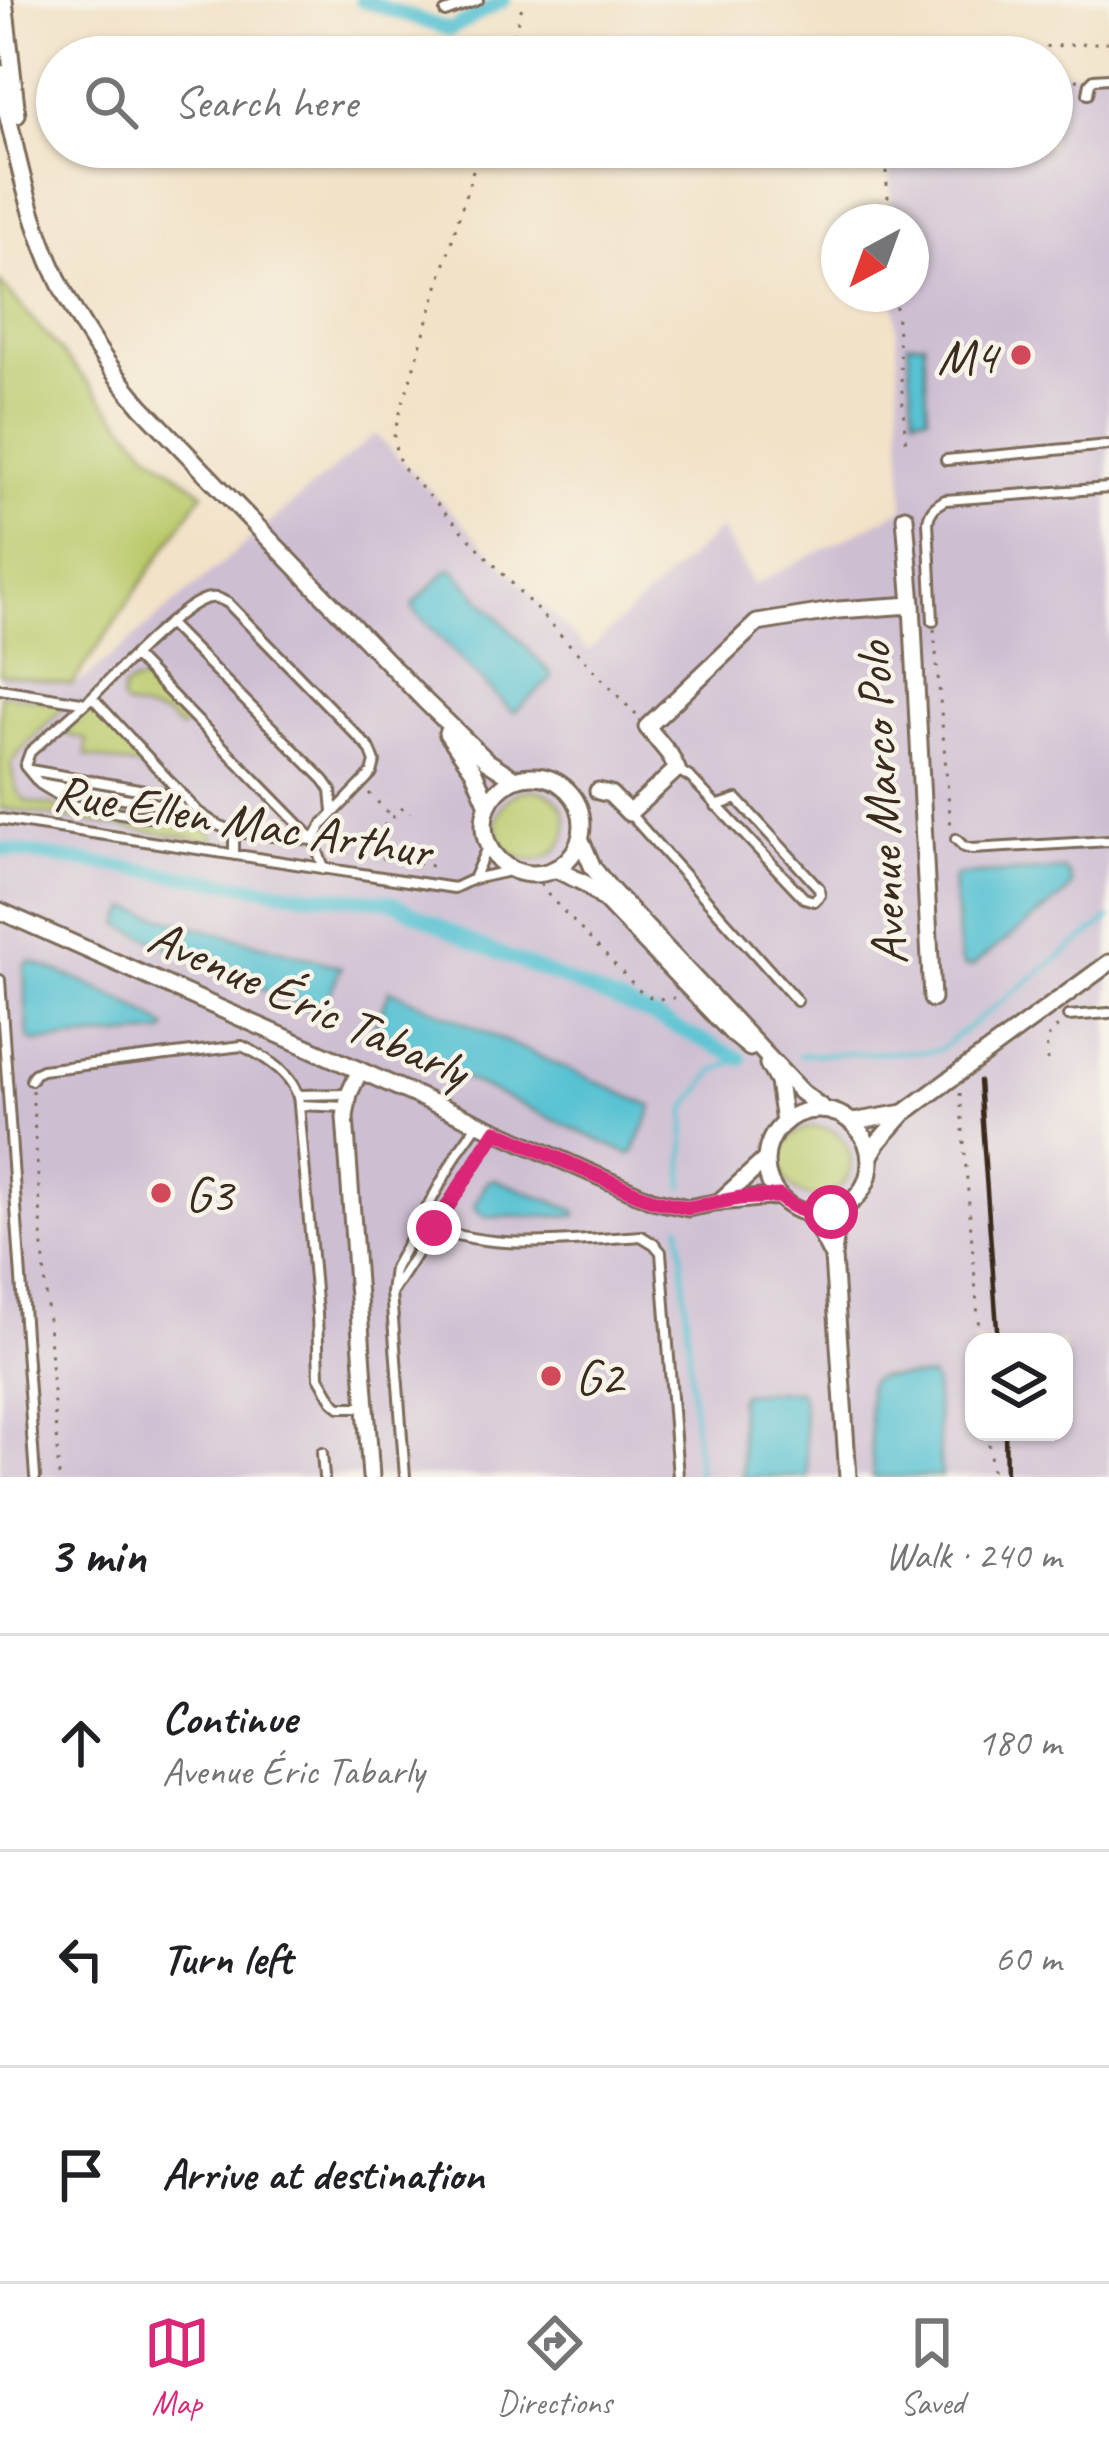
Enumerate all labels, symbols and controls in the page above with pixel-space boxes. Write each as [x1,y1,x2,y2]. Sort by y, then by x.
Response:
search box [36,36,1073,168]
icon: search [78,69,144,135]
text: Search here [174,74,357,131]
north arrow [821,204,929,312]
place label: M4 [937,324,1002,388]
marker: M4 [1008,342,1034,368]
street label: Avenue Marco Polo [840,638,921,967]
street label: Rue Ellen Mac Arthur [50,760,440,883]
street label: Avenue Éric Tabarly [139,904,483,1104]
place label: G3 [185,1162,236,1226]
marker: G3 [148,1180,174,1206]
route start [804,1185,858,1239]
route end [407,1201,461,1255]
map controls [965,1333,1073,1441]
button: layers [965,1333,1073,1441]
place label: G2 [575,1345,627,1409]
marker: G2 [538,1363,564,1389]
text: 3 min [48,1523,146,1587]
text: Walk · 240 m [885,1531,1061,1580]
text: Continue [162,1690,296,1747]
icon: ahead [48,1710,114,1776]
text: 180 m [977,1718,1061,1767]
text: Avenue Éric Tabarly [162,1747,424,1796]
icon: left [48,1926,114,1992]
text: Turn left [162,1930,292,1987]
text: 60 m [995,1934,1061,1983]
icon: arrive [48,2142,114,2208]
text: Arrive at destination [162,2146,484,2203]
tab: Map [144,2310,210,2424]
tab: Directions [497,2310,612,2424]
tab: Saved [899,2310,965,2424]

